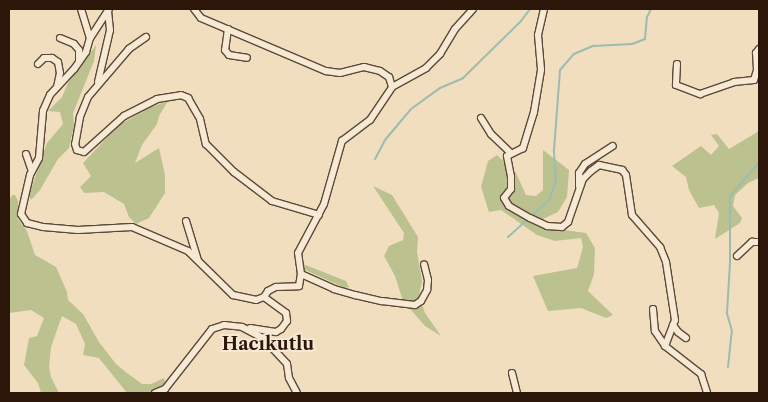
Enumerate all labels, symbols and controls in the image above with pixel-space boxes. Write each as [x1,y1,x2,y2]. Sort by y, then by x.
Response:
district label: Hacıkutlu [222,333,314,355]

